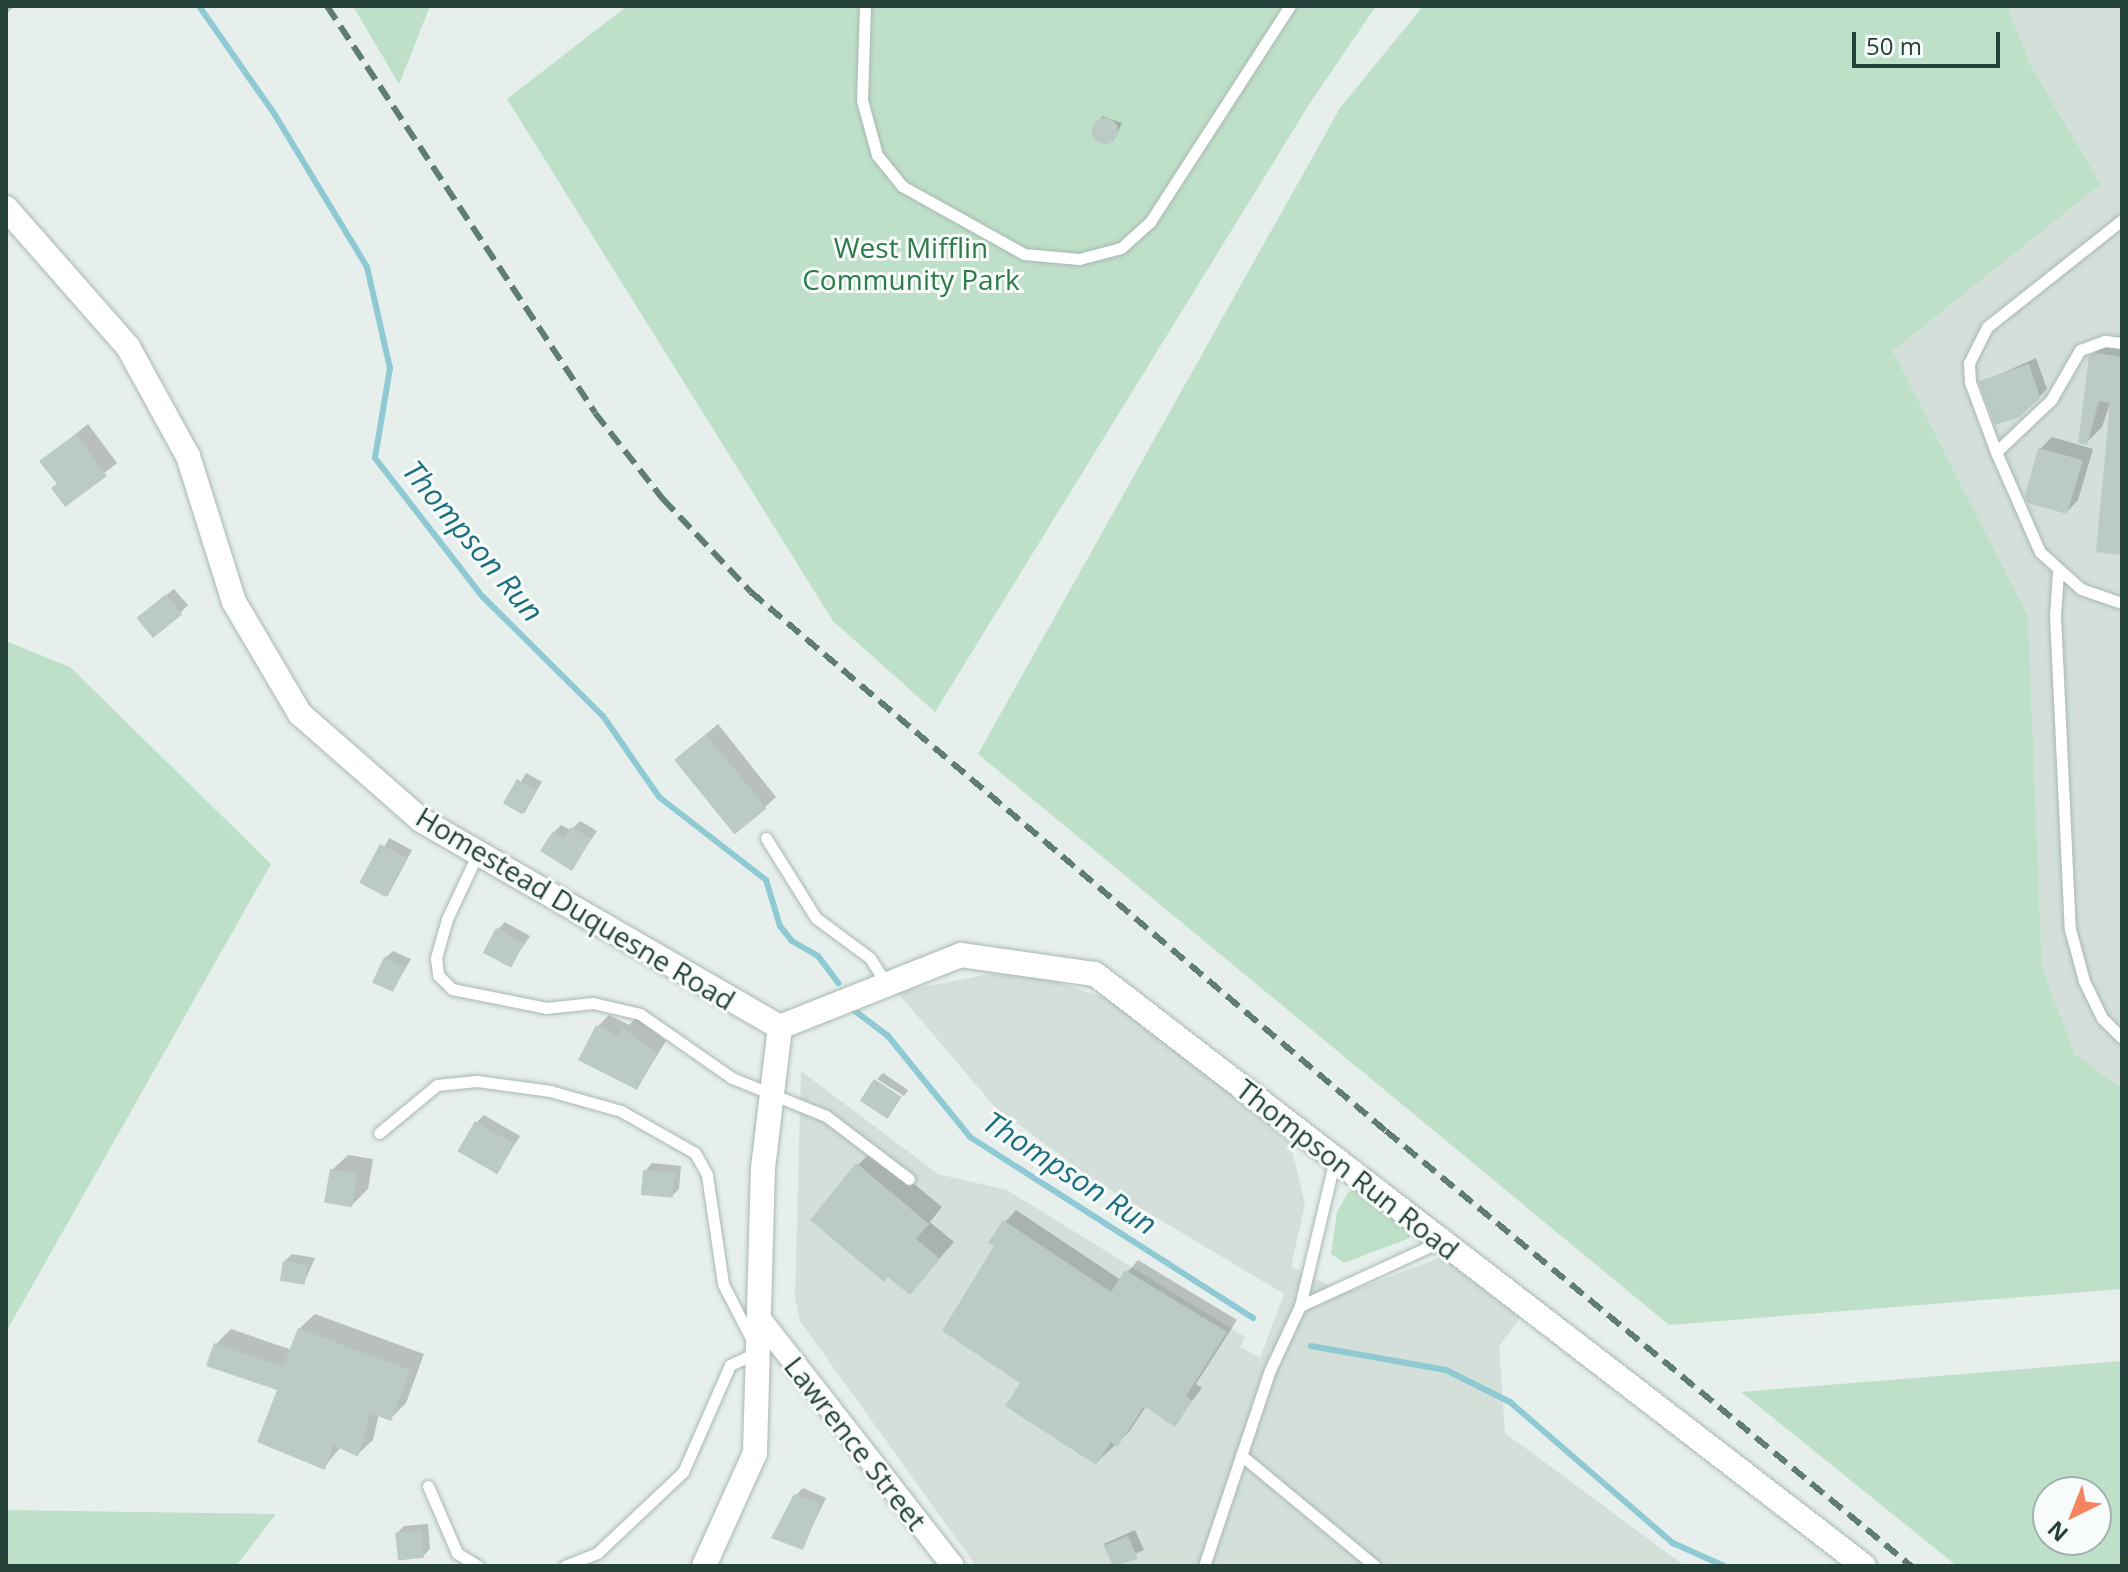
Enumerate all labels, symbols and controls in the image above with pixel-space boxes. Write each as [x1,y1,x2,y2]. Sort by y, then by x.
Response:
scale bar [1856,16,2004,66]
text: 50 m [1866,29,1922,62]
park label: West Mifflin Community Park [802,230,1020,296]
water label: Thompson Run [395,453,551,629]
street label: Homestead Duquesne Road [410,799,742,1017]
street label: Thompson Run Road [1230,1072,1466,1266]
water label: Thompson Run [977,1104,1163,1242]
street label: Lawrence Street [778,1350,934,1536]
north arrow [2032,1476,2112,1556]
text: N [2040,1515,2074,1549]

